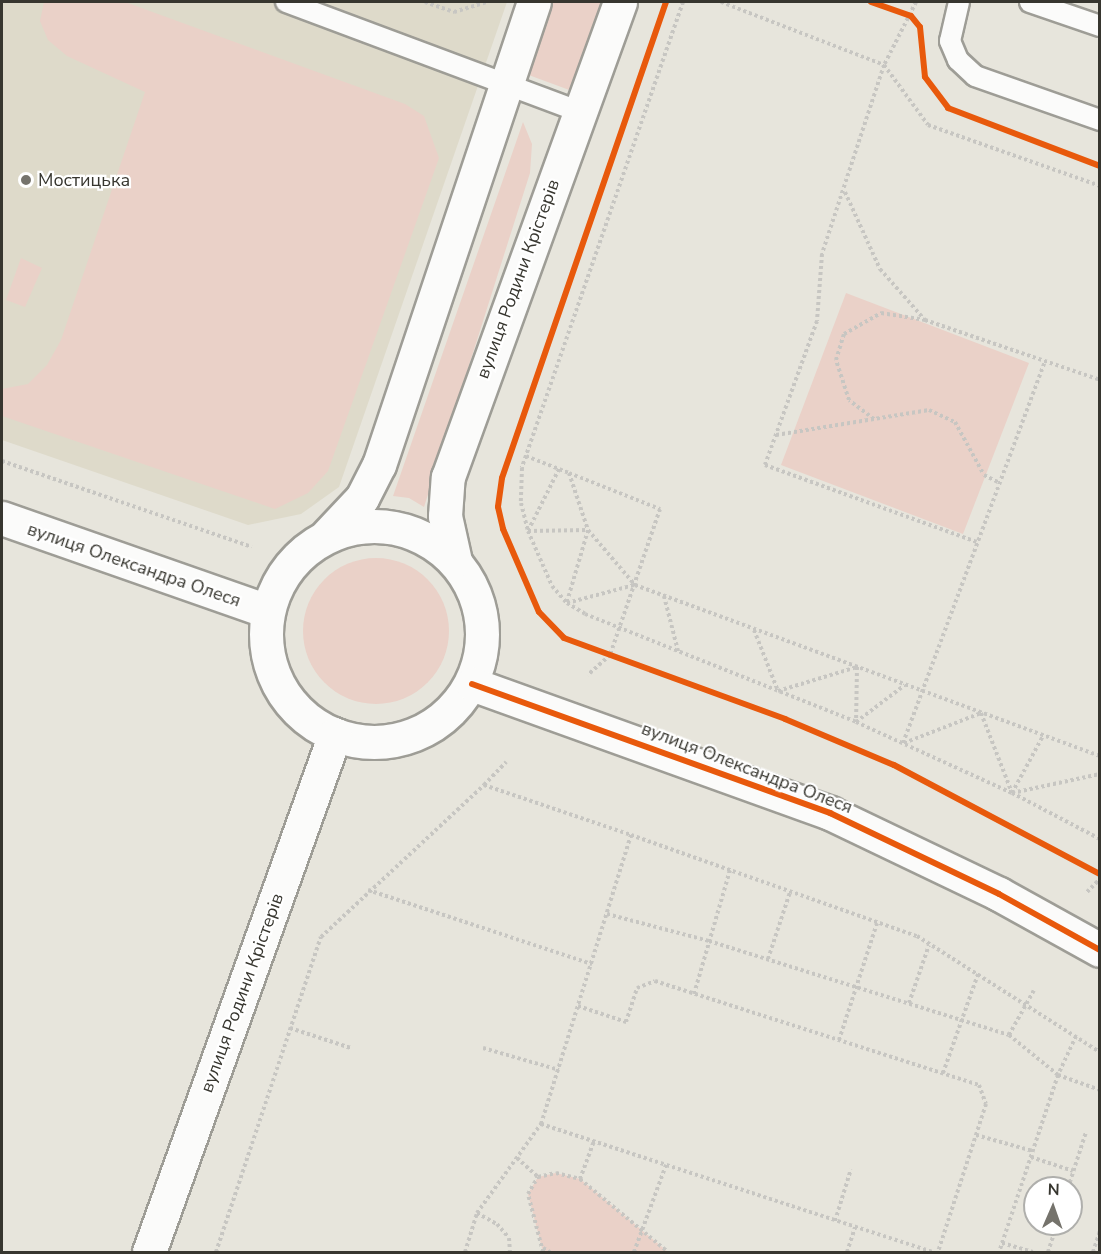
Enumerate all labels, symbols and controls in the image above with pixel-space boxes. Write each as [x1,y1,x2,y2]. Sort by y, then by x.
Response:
place label: Мостицька [38,169,130,191]
marker: Мостицька [19,173,33,187]
street label: вулиця Родини Крістерів [472,176,564,382]
street label: вулиця Олександра Олеся [24,518,244,612]
street label: вулиця Олександра Олеся [638,718,856,818]
street label: вулиця Родини Крістерів [196,890,288,1096]
north arrow [1023,1176,1083,1236]
text: N [1047,1179,1060,1201]

